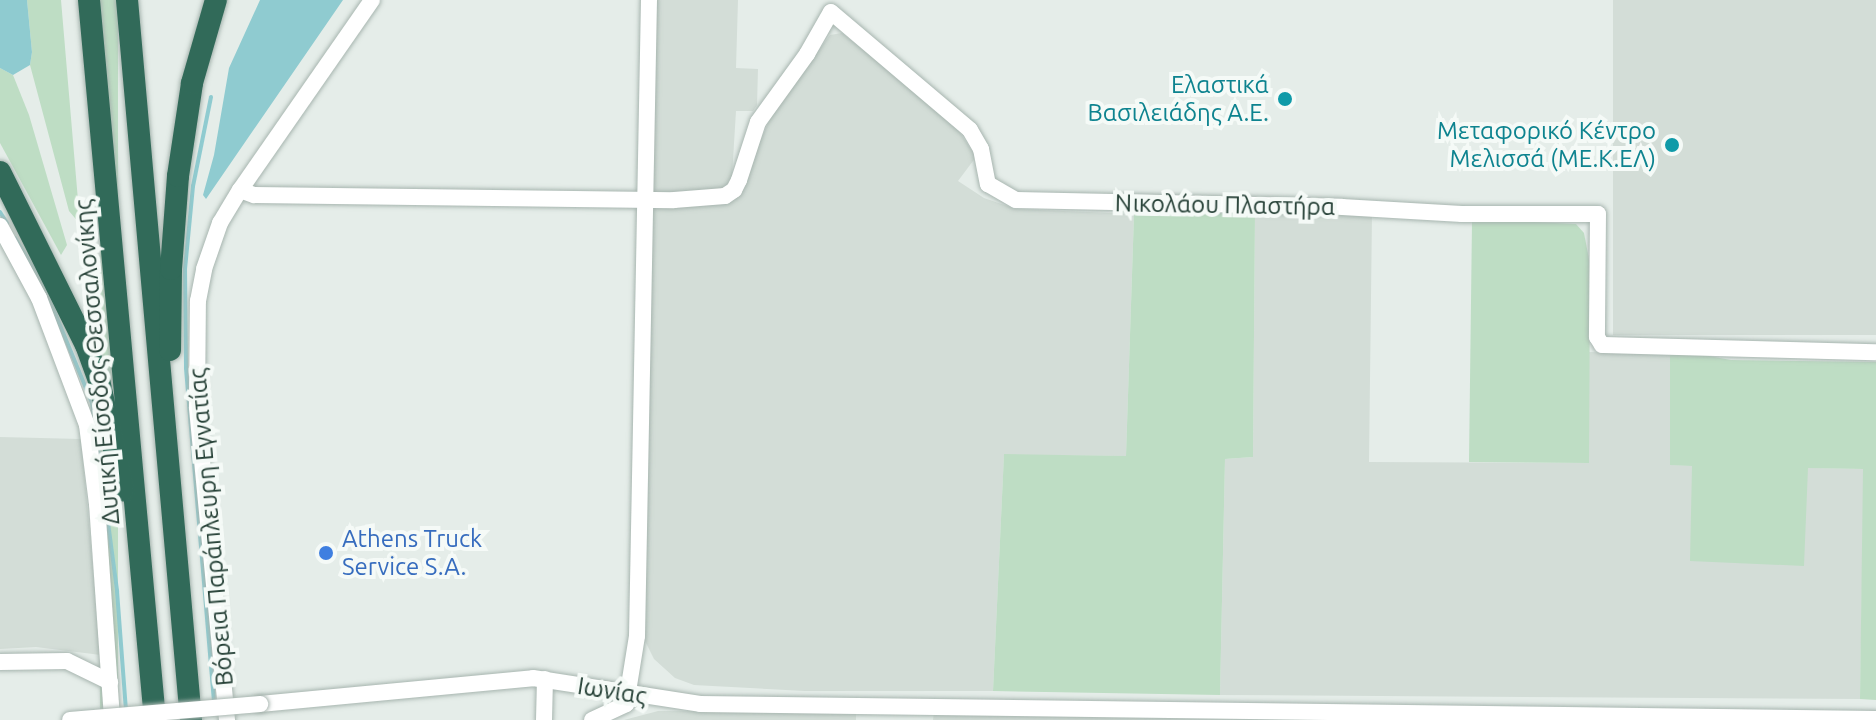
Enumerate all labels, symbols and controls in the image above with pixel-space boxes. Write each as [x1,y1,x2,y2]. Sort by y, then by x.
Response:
place label: Ελαστικά Βασιλειάδης Α.Ε. [1087,71,1269,127]
marker: Ελαστικά Βασιλειάδης Α.Ε. [1276,90,1294,108]
place label: Μεταφορικό Κέντρο Μελισσά (ΜΕ.Κ.ΕΛ) [1437,117,1656,173]
marker: Μεταφορικό Κέντρο Μελισσά (ΜΕ.Κ.ΕΛ) [1663,136,1681,154]
street label: Νικολάου Πλαστήρα [1115,189,1335,221]
street label: Δυτική Είσοδος Θεσσαλονίκης [68,198,126,526]
street label: Βόρεια Παράπλευρη Εγνατίας [183,367,239,687]
place label: Athens Truck Service S.A. [342,525,482,581]
marker: Athens Truck Service S.A. [317,544,335,562]
street label: Ιωνίας [576,671,648,711]

